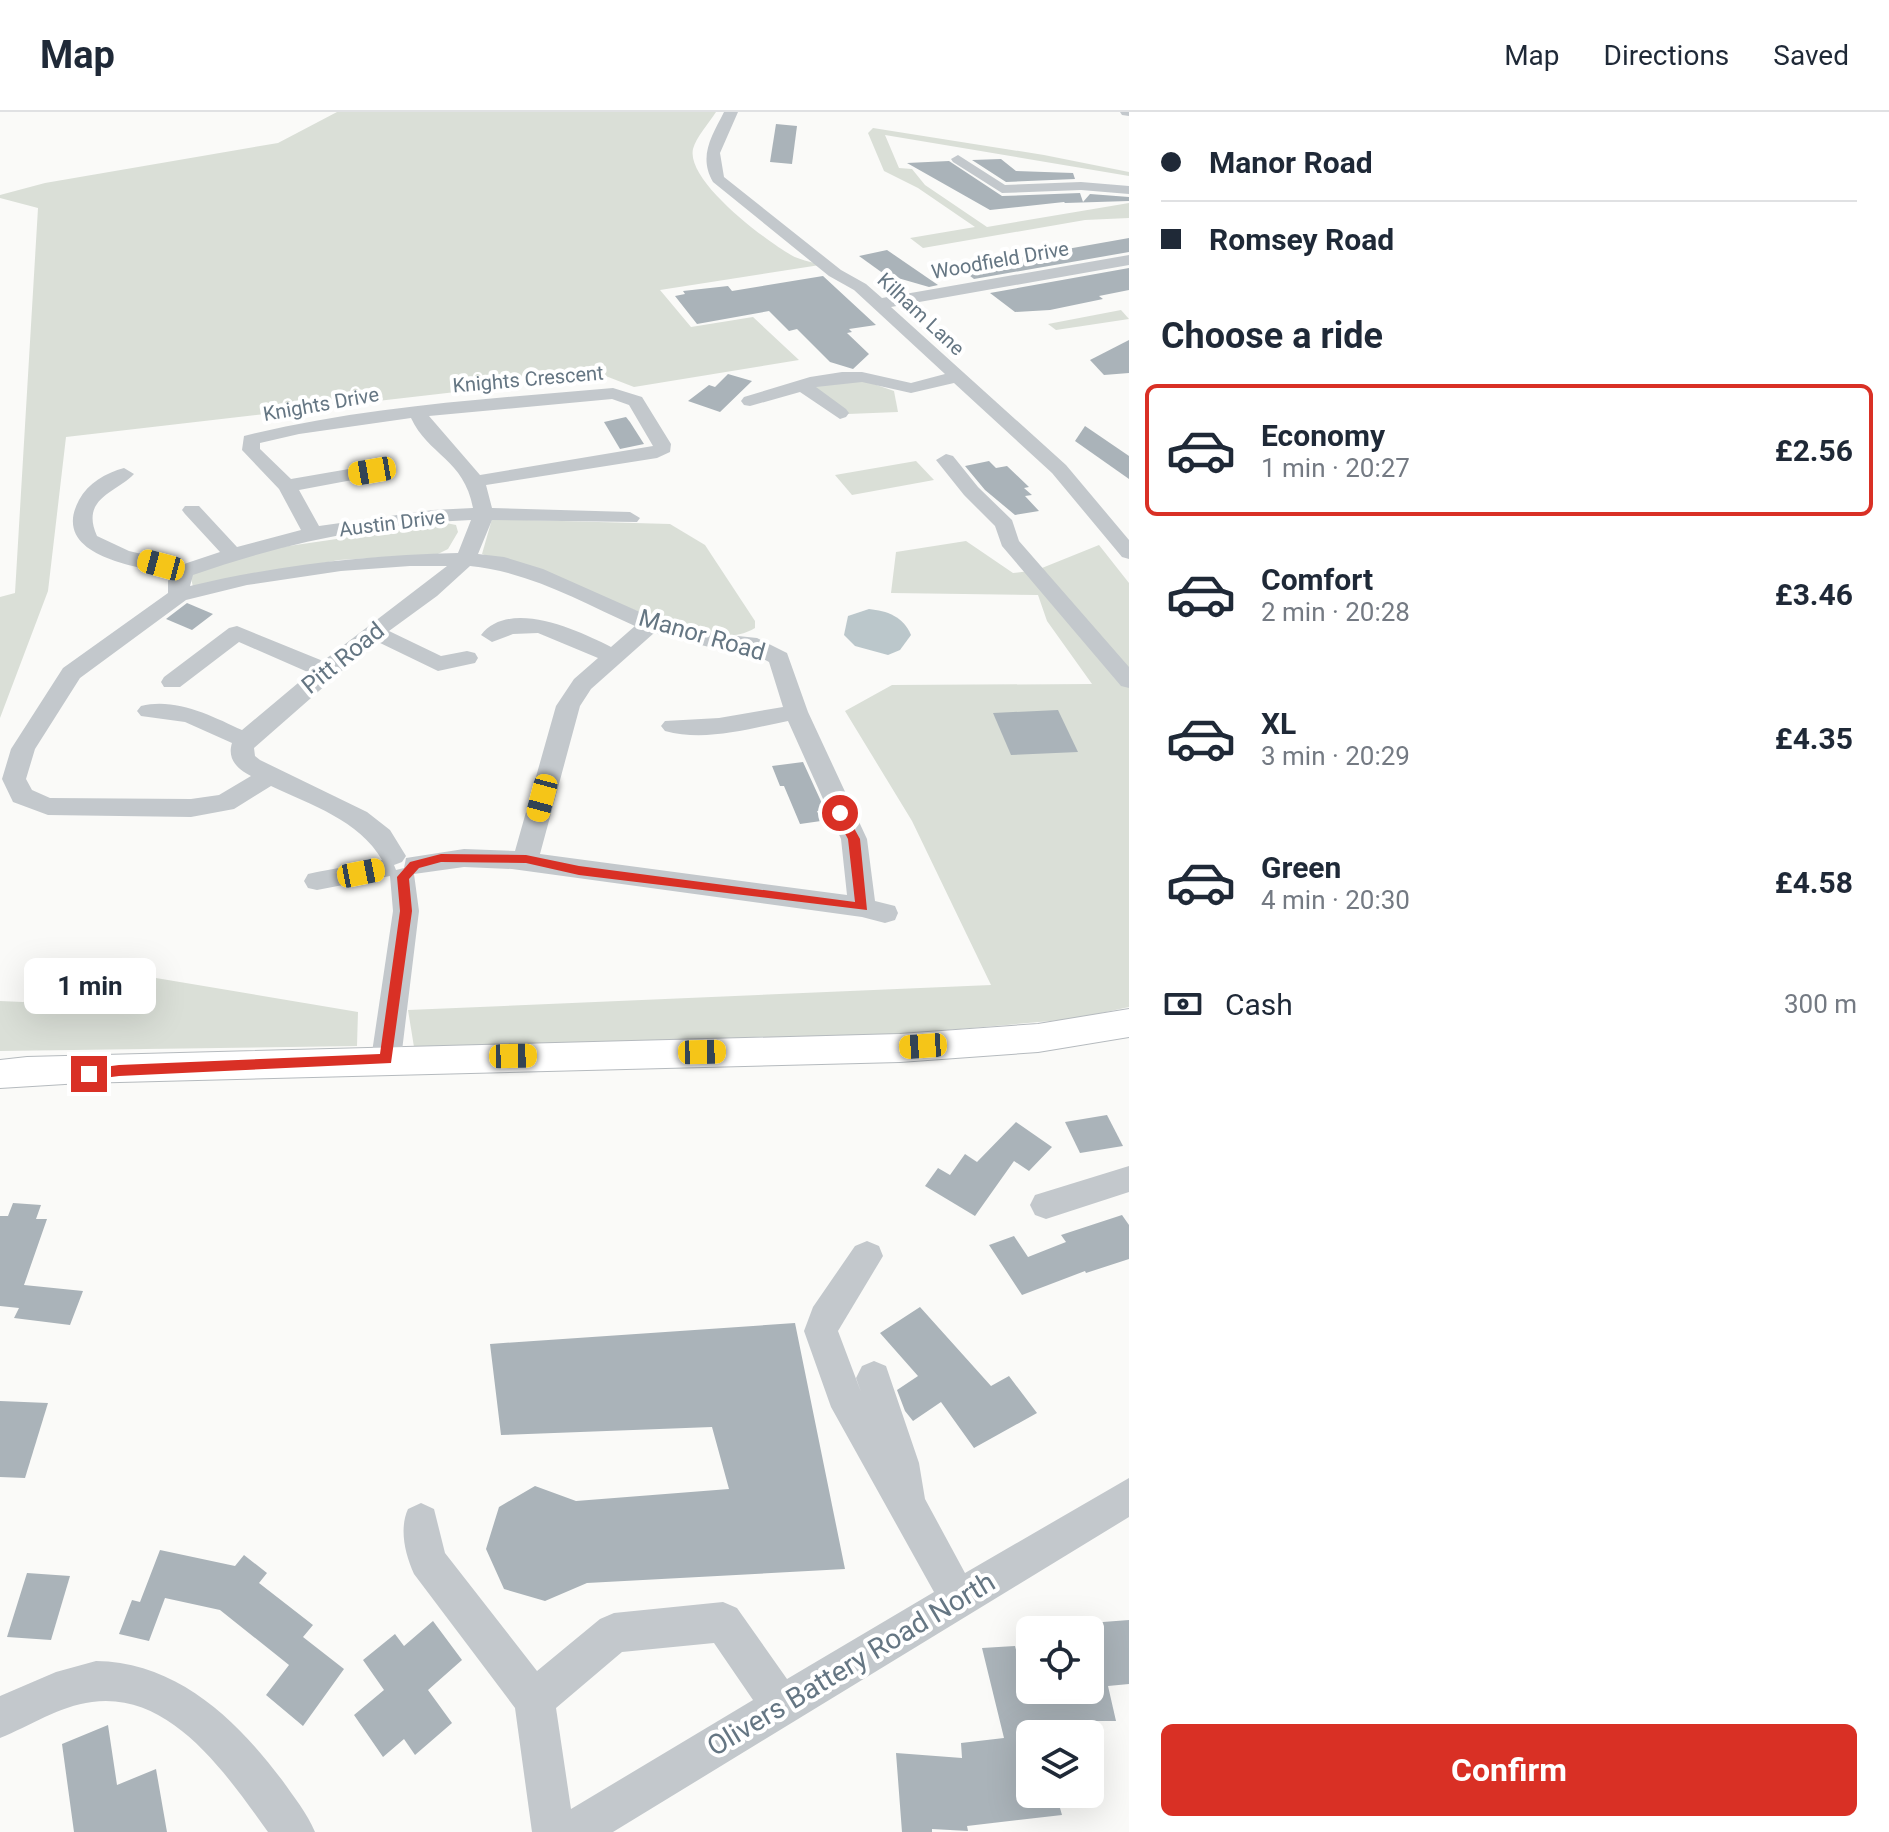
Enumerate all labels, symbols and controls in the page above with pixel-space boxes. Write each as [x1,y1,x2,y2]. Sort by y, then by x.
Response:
text: Map [40,33,115,77]
text: Map [1504,39,1560,72]
text: Directions [1604,39,1729,72]
text: Saved [1773,39,1849,72]
text: Manor Road [1209,145,1373,180]
text: Romsey Road [1209,222,1394,257]
street label: Woodfield Drive [929,236,1071,284]
street label: Kilham Lane [873,268,969,360]
text: Choose a ride [1161,315,1383,357]
street label: Knights Crescent [451,360,605,398]
street label: Knights Drive [261,382,381,426]
icon: car [1165,414,1237,486]
text: Economy [1261,418,1385,453]
text: £2.56 [1775,433,1853,468]
text: 1 min · 20:27 [1261,453,1410,483]
car [346,455,398,487]
street label: Austin Drive [338,505,446,541]
car [135,547,187,583]
icon: car [1165,558,1237,630]
text: Comfort [1261,562,1373,597]
text: £3.46 [1775,577,1853,612]
text: 2 min · 20:28 [1261,597,1410,627]
street label: Manor Road [636,604,768,666]
street label: Pitt Road [296,616,390,700]
icon: car [1165,702,1237,774]
text: XL [1261,706,1296,741]
text: £4.35 [1775,721,1853,756]
text: 3 min · 20:29 [1261,741,1410,771]
car [524,772,560,824]
route start [822,795,858,831]
icon: car [1165,846,1237,918]
text: Green [1261,850,1341,885]
car [335,857,387,889]
text: £4.58 [1775,865,1853,900]
text: 4 min · 20:30 [1261,885,1410,915]
callout: 1 min [23,958,155,1014]
text: 1 min [57,971,123,1001]
icon: cash [1161,982,1205,1026]
text: Cash [1225,987,1293,1022]
text: 300 m [1784,989,1857,1019]
car [898,1032,948,1060]
car [678,1040,726,1064]
car [489,1044,537,1068]
route end [71,1056,107,1092]
street label: Olivers Battery Road North [701,1565,1001,1763]
map controls [1016,1616,1104,1808]
button: locate [1016,1616,1104,1704]
button: layers [1016,1720,1104,1808]
button: Confirm [1161,1724,1857,1816]

